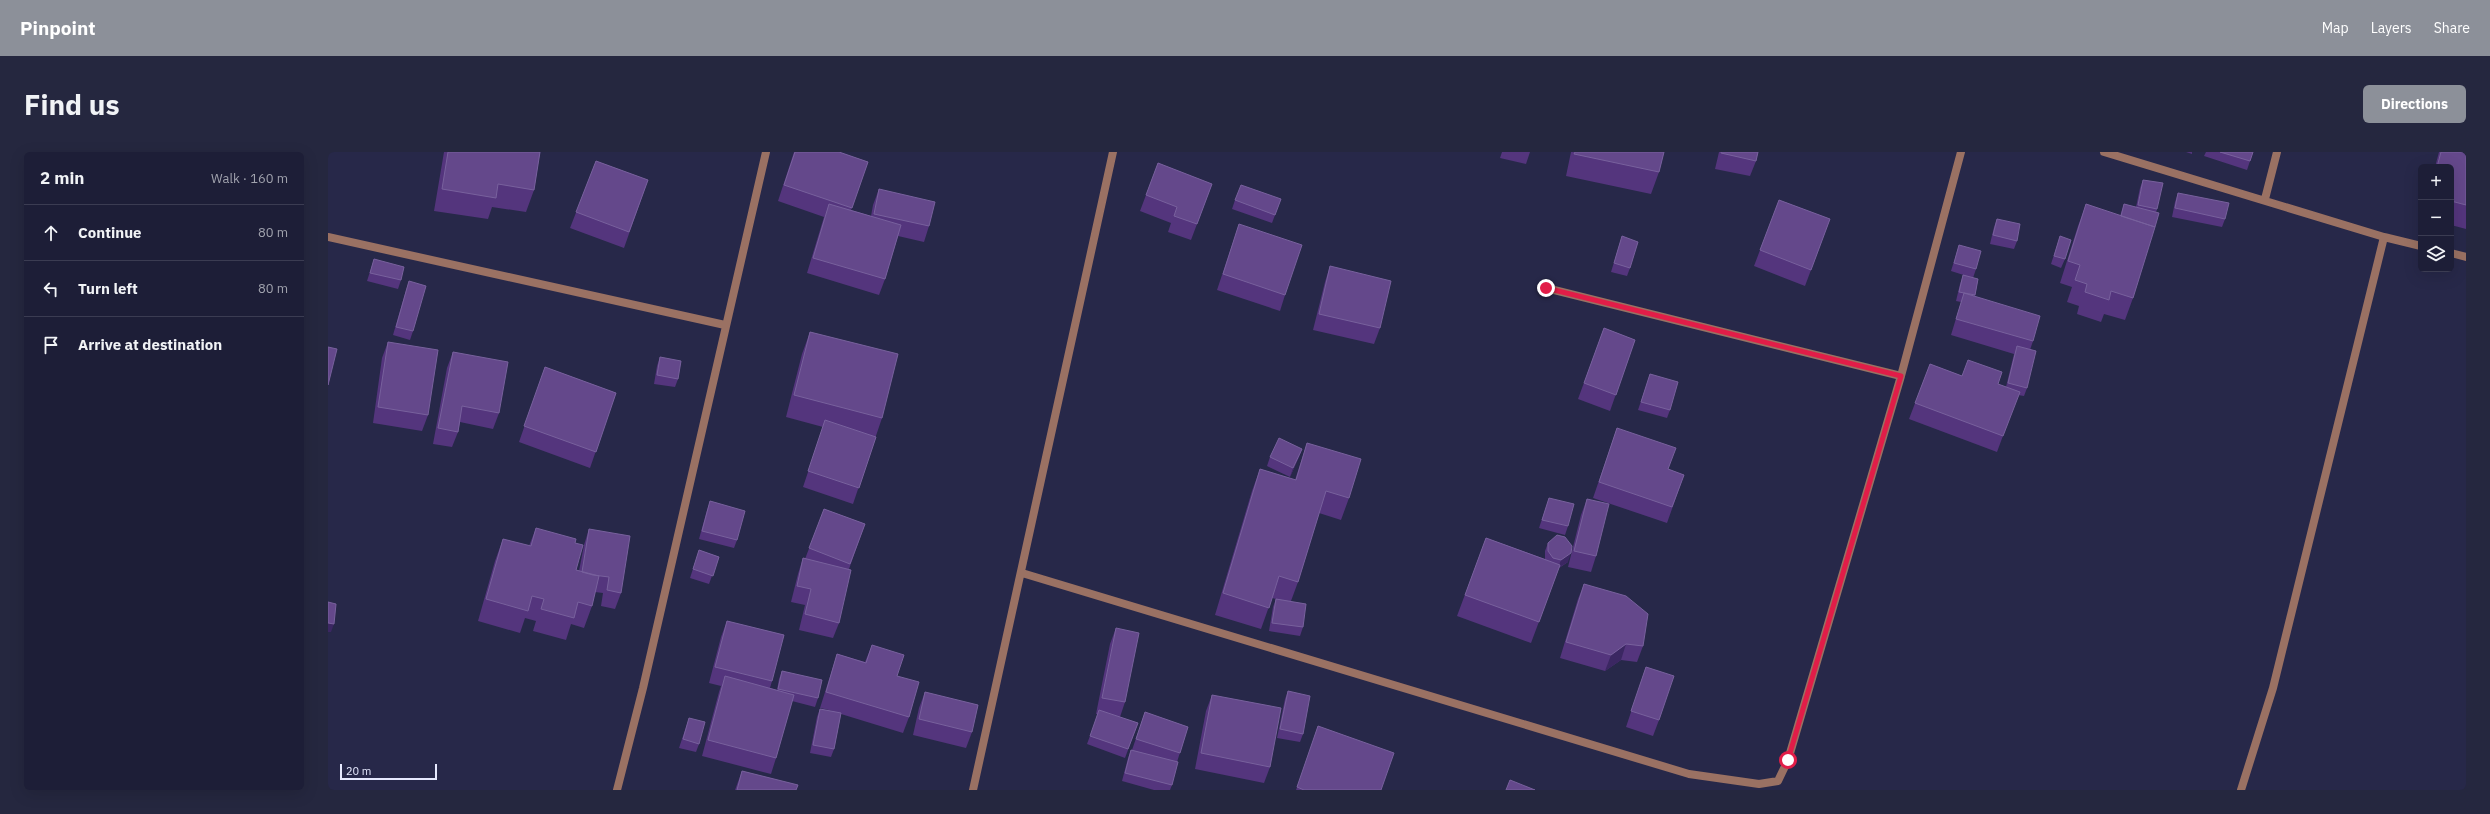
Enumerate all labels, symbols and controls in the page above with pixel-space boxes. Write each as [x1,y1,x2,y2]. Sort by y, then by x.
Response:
text: Pinpoint [20,16,96,40]
text: Map [2322,19,2349,37]
text: Layers [2371,19,2412,37]
text: Share [2434,19,2470,37]
button: Directions [2363,85,2466,123]
text: Find us [24,86,120,123]
map controls [2418,164,2454,272]
button: + [2418,164,2454,200]
text: 2 min [40,167,84,189]
text: Walk · 160 m [211,170,288,187]
button: − [2418,200,2454,236]
icon: ahead [40,222,62,244]
text: Continue [78,223,142,242]
text: 80 m [258,224,288,241]
button: layers [2418,236,2454,272]
icon: left [40,278,62,300]
text: Turn left [78,279,138,298]
route end [1537,279,1555,297]
text: 80 m [258,280,288,297]
icon: arrive [40,334,62,356]
text: Arrive at destination [78,335,222,354]
route start [1779,751,1797,769]
scale bar [340,762,437,781]
text: 20 m [346,764,371,778]

